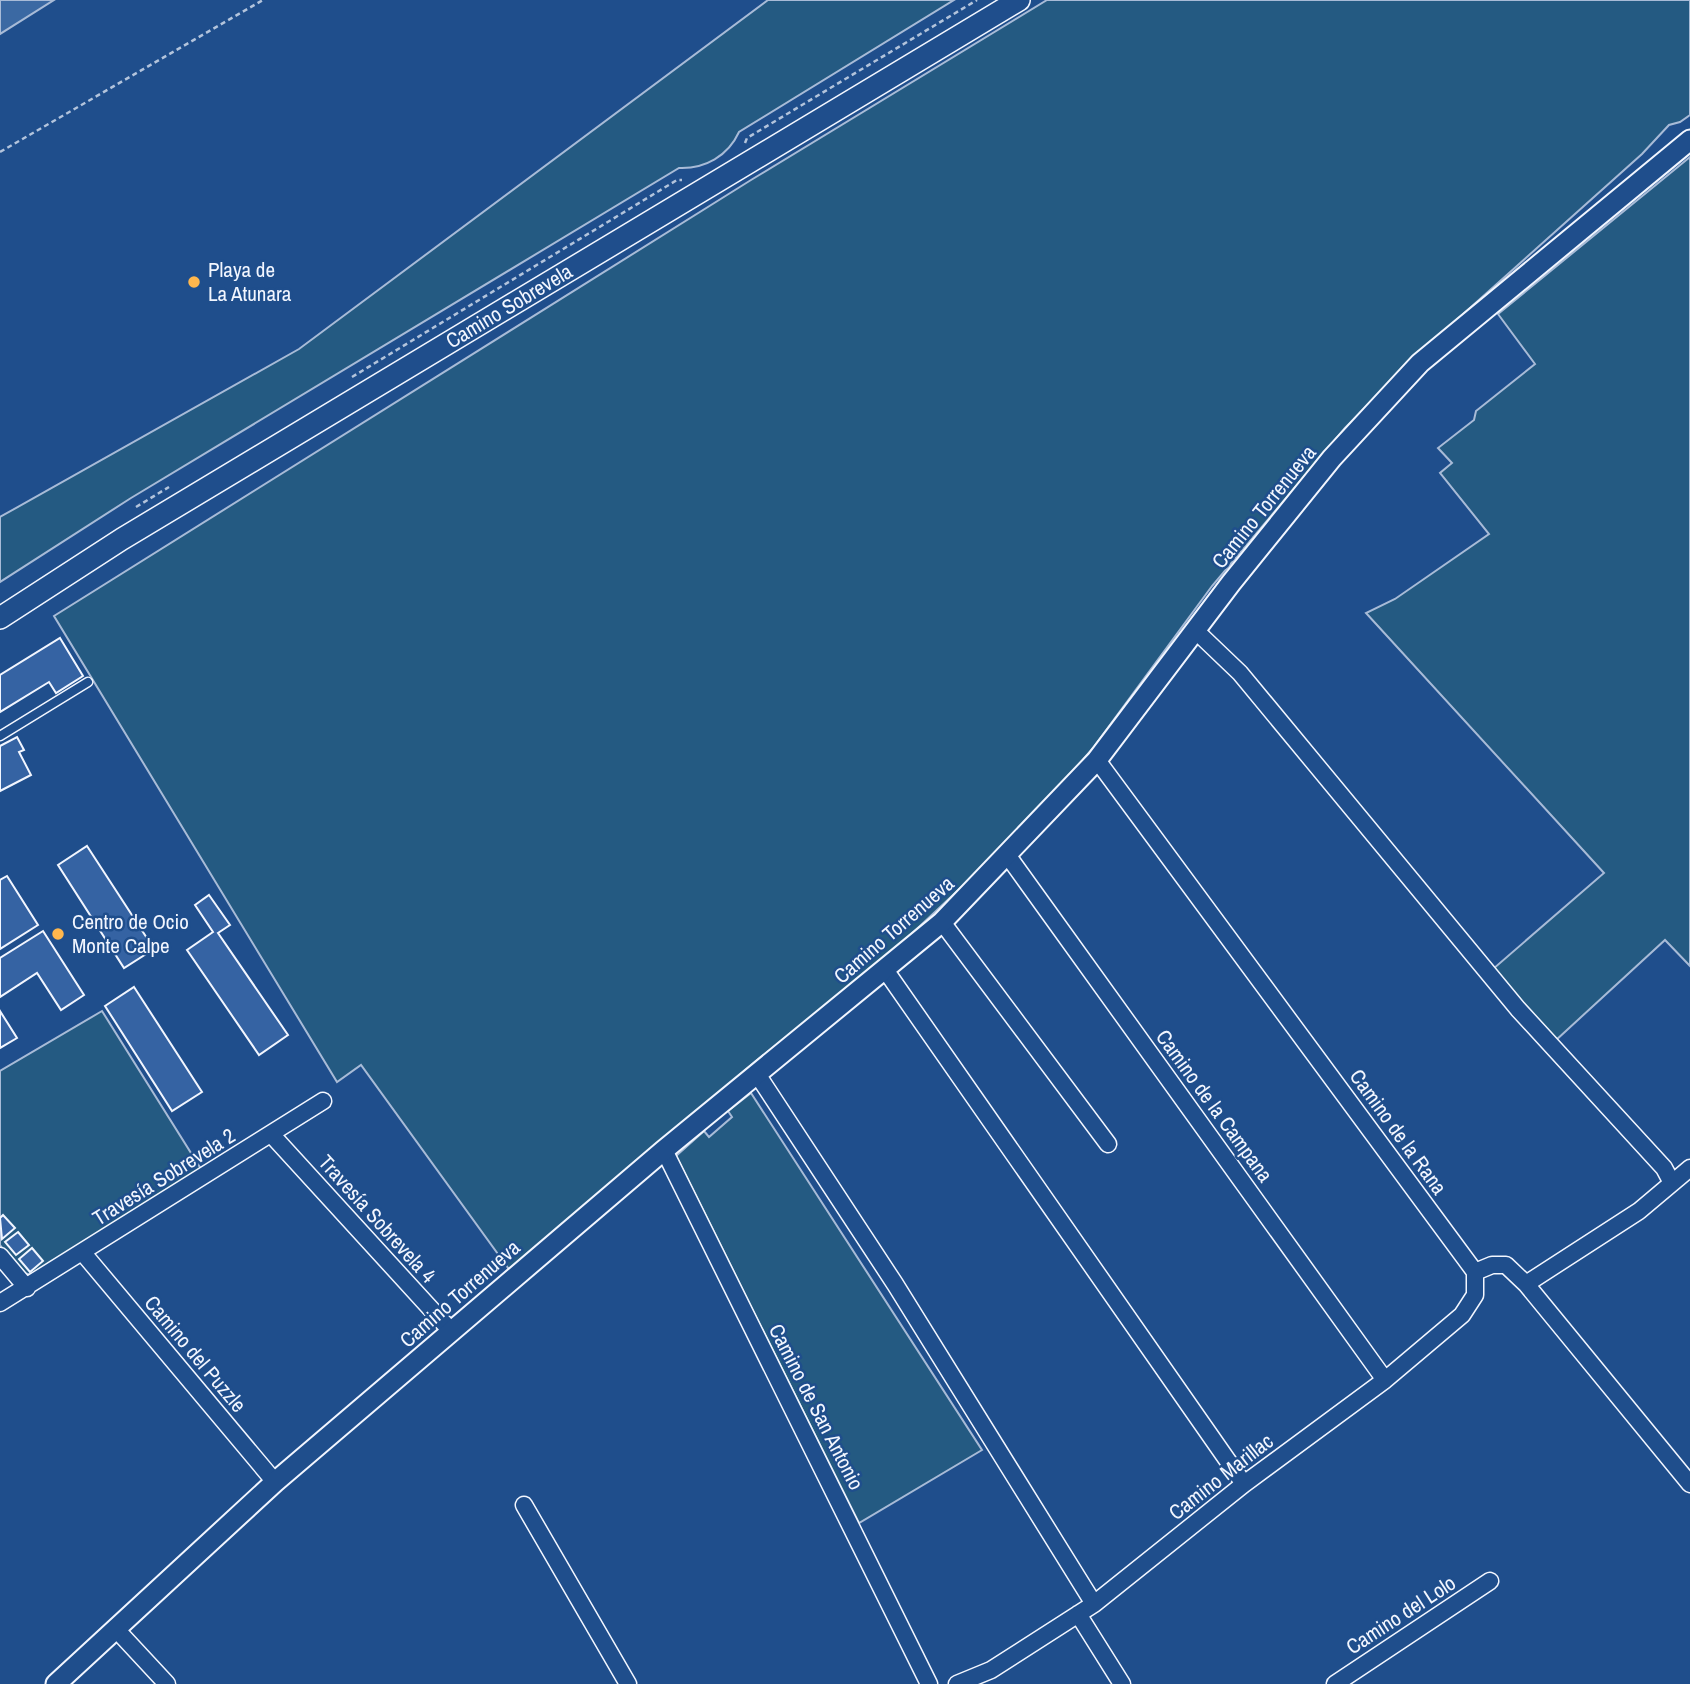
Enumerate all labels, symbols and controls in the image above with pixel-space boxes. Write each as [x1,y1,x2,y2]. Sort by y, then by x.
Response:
place label: Playa de La Atunara [208,255,292,308]
street label: Camino Sobrevela [440,257,578,355]
marker: Playa de La Atunara [186,274,202,290]
street label: Camino Torrenueva [1205,439,1323,574]
street label: Camino Torrenueva [827,869,960,990]
place label: Centro de Ocio Monte Calpe [72,907,189,960]
marker: Centro de Ocio Monte Calpe [50,926,66,942]
street label: Camino de la Campana [1149,1024,1280,1188]
street label: Camino de la Rana [1343,1063,1454,1201]
street label: Travesía Sobrevela 2 [87,1121,241,1232]
street label: Travesía Sobrevela 4 [312,1148,443,1289]
street label: Camino Torrenueva [393,1233,526,1354]
street label: Camino del Puzzle [138,1289,253,1418]
street label: Camino de San Antonio [762,1319,871,1495]
street label: Camino Marillac [1162,1427,1279,1527]
street label: Camino del Lolo [1340,1568,1461,1661]

